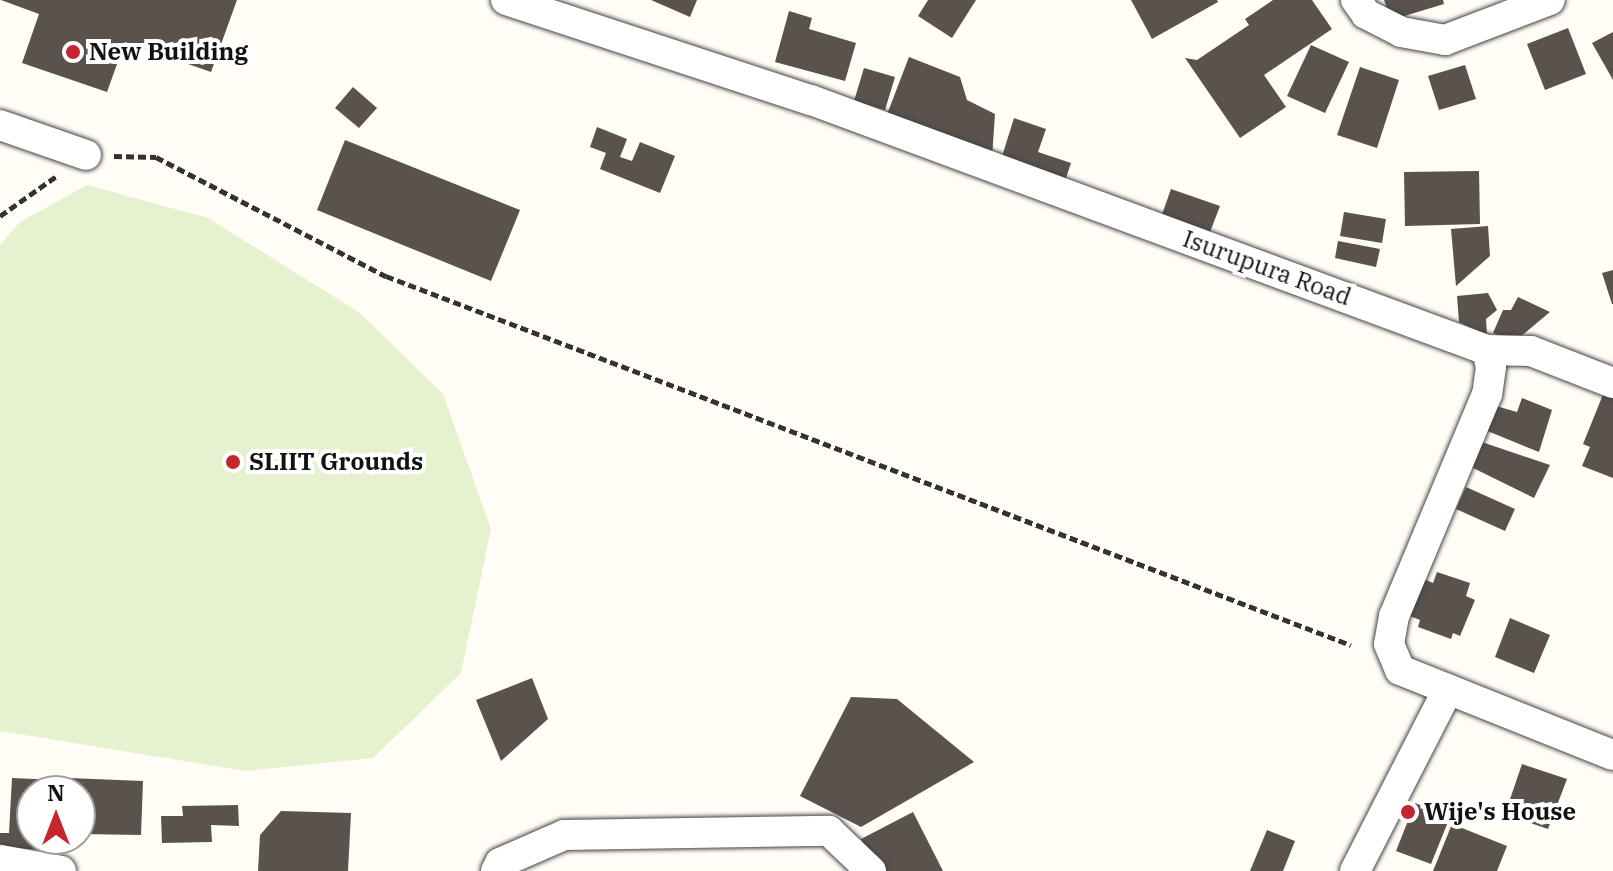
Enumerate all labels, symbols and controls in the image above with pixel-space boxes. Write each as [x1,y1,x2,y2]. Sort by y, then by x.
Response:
place label: New Building [89,38,248,66]
marker: New Building [64,43,82,61]
street label: Isurupura Road [1179,224,1355,312]
place label: SLIIT Grounds [249,448,423,476]
marker: SLIIT Grounds [224,453,242,471]
north arrow [16,775,96,855]
text: N [47,778,65,807]
place label: Wije's House [1424,798,1576,826]
marker: Wije's House [1399,803,1417,821]

